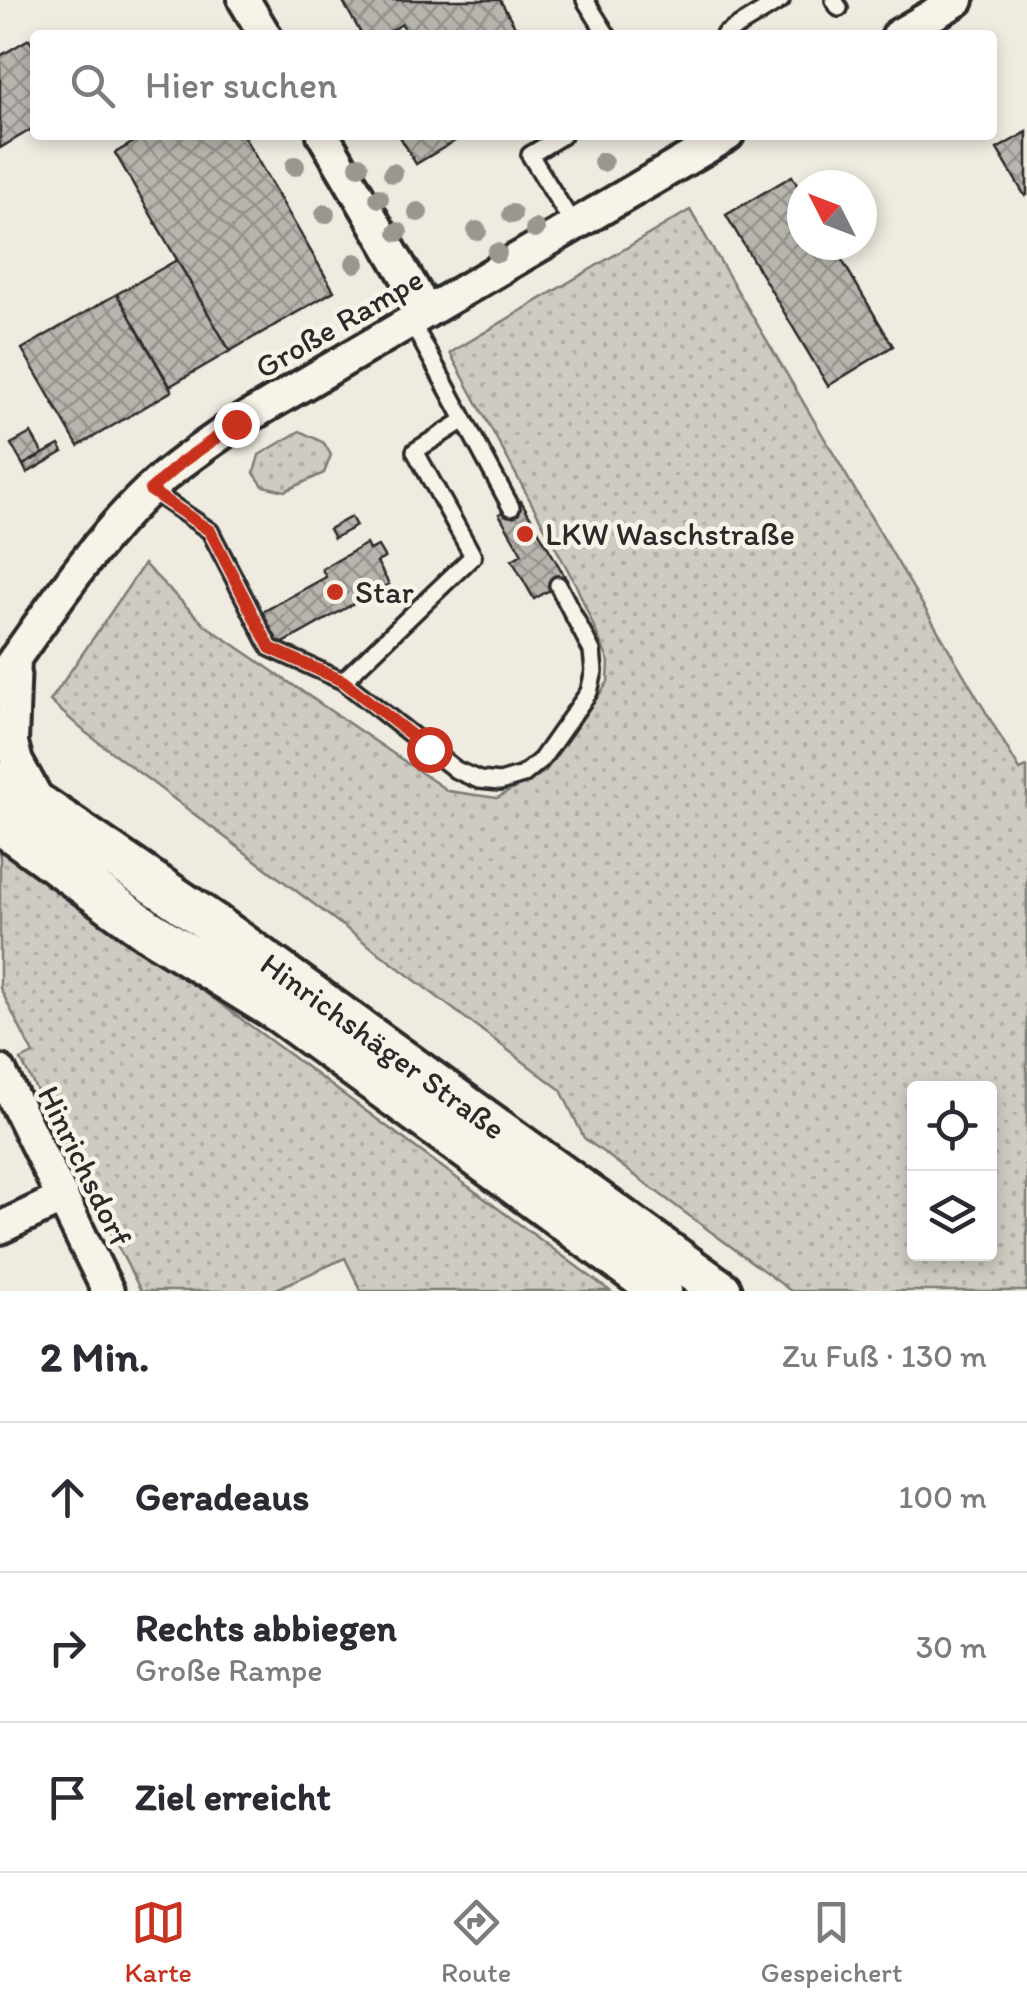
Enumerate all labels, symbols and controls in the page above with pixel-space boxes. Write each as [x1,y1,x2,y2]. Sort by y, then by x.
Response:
search box [30,30,997,140]
icon: search [65,58,120,113]
text: Hier suchen [145,62,337,108]
north arrow [787,170,877,260]
street label: Große Rampe [248,260,430,386]
route end [214,402,260,448]
place label: LKW Waschstraße [545,515,795,553]
marker: LKW Waschstraße [514,523,536,545]
place label: Star [355,573,414,611]
marker: Star [324,581,346,603]
route start [407,727,453,773]
street label: Hinrichshäger Straße [253,944,513,1148]
street label: Hinrichsdorf [30,1080,140,1252]
map controls [907,1081,997,1261]
button: locate [907,1081,997,1171]
button: layers [907,1171,997,1261]
text: 2 Min. [40,1331,149,1382]
text: Zu Fuß · 130 m [782,1337,987,1375]
icon: ahead [40,1470,95,1525]
text: Geradeaus [135,1474,309,1520]
text: 100 m [899,1478,987,1516]
text: Rechts abbiegen [135,1605,397,1651]
icon: right [40,1620,95,1675]
text: 30 m [916,1628,987,1666]
text: Große Rampe [135,1651,323,1689]
icon: arrive [40,1770,95,1825]
text: Ziel erreicht [135,1774,331,1820]
tab: Karte [125,1895,192,1989]
tab: Route [441,1895,511,1989]
tab: Gespeichert [760,1895,902,1989]

